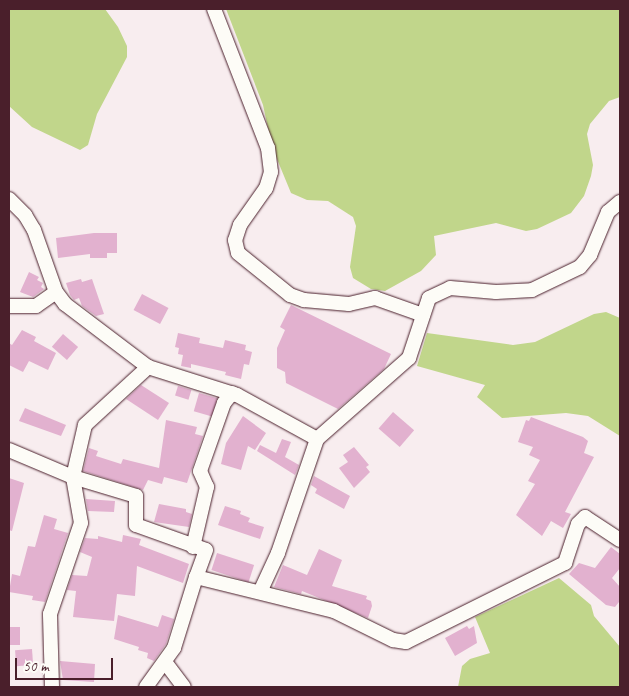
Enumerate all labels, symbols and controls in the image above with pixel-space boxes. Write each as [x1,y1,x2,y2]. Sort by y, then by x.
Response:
scale bar [18,648,115,680]
text: 50 m [23,657,49,676]

